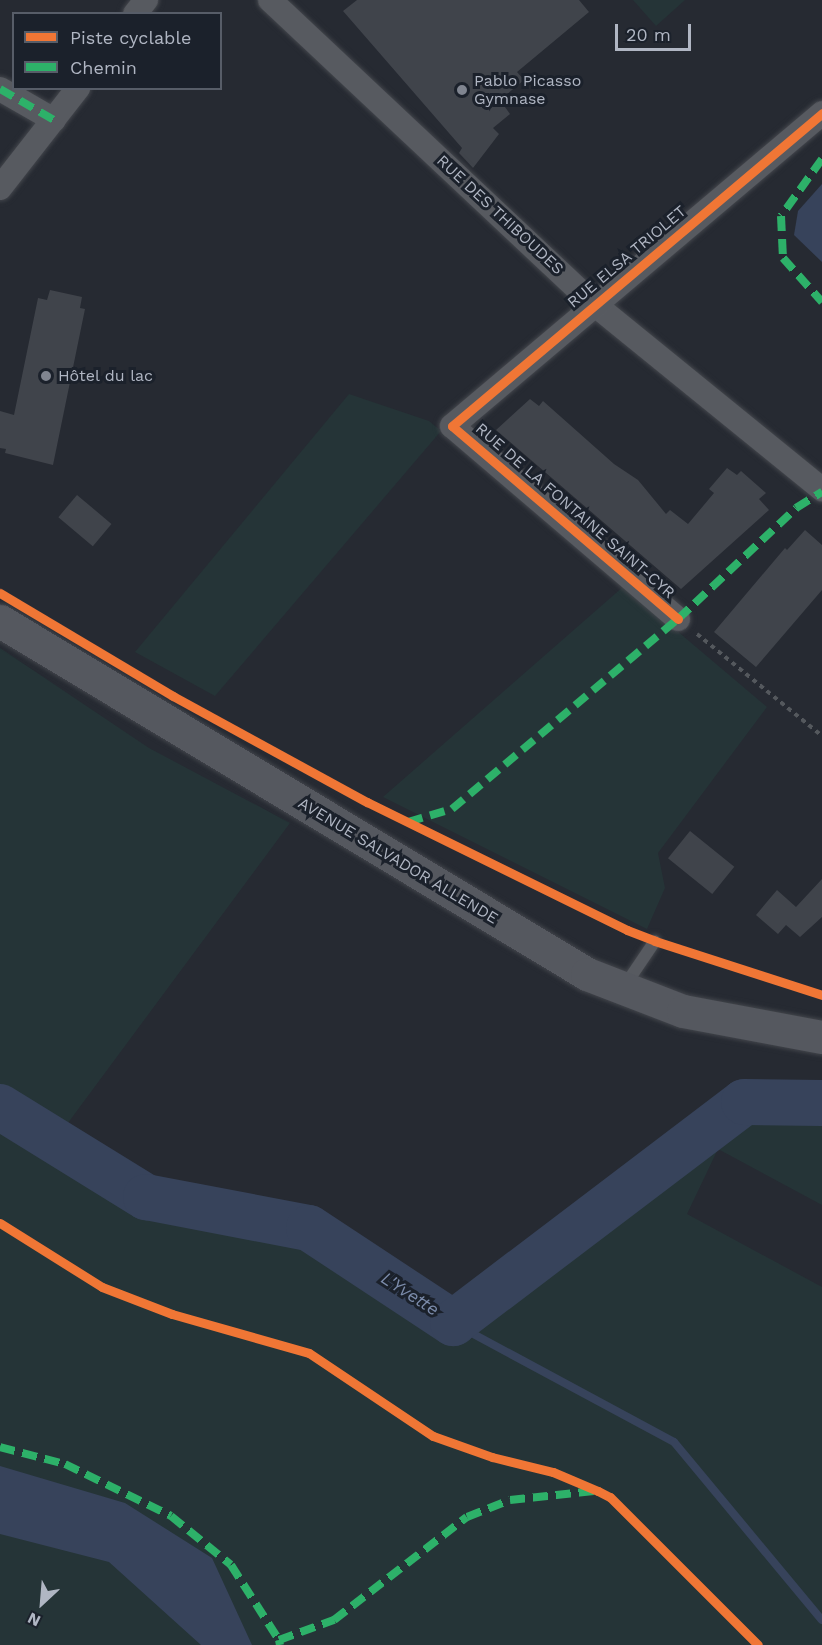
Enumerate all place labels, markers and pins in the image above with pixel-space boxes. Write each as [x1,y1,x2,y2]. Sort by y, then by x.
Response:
place label: Pablo Picasso Gymnase [474,71,581,109]
marker: Pablo Picasso Gymnase [455,83,469,97]
place label: Hôtel du lac [58,366,154,386]
marker: Hôtel du lac [39,369,53,383]

